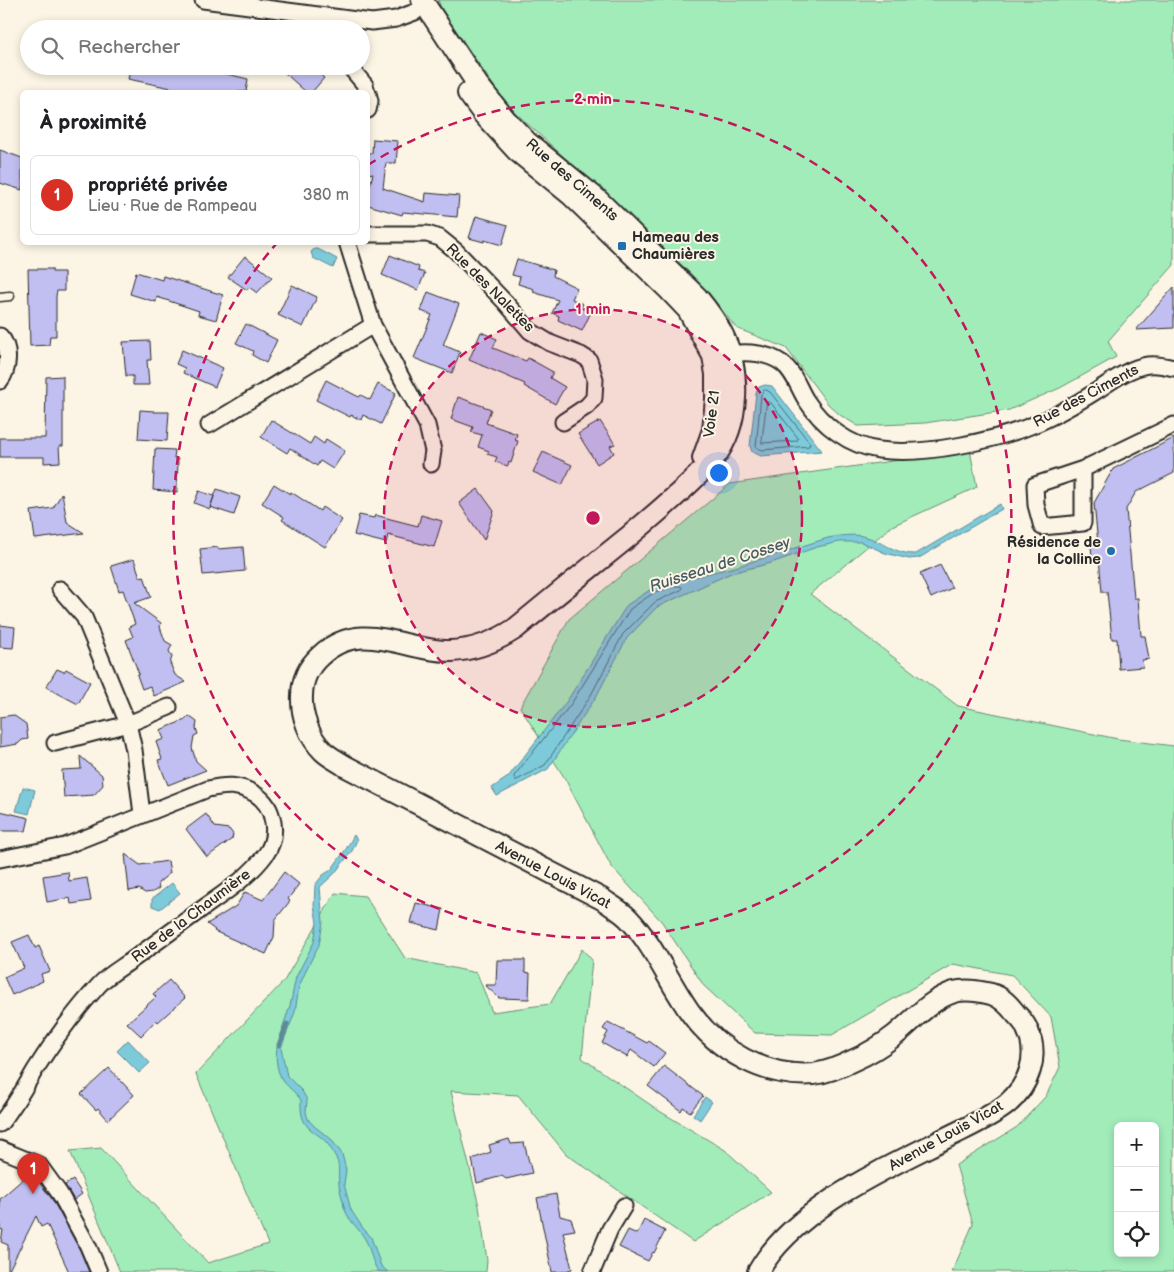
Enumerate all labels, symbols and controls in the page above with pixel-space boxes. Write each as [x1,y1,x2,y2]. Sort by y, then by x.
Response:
search box [20,20,370,75]
icon: search [38,34,66,62]
text: Rechercher [78,36,180,59]
text: 2 min [574,90,612,109]
text: À proximité [40,110,147,135]
street label: Rue des Ciments [522,135,623,226]
text: propriété privée [88,174,228,197]
text: 1 [54,186,60,205]
text: 380 m [303,186,349,205]
text: Lieu · Rue de Rampeau [88,197,257,216]
place label: Hameau des Chaumières [632,228,719,264]
street label: Rue des Nalettes [442,240,539,337]
marker: Hameau des Chaumières [616,240,628,252]
text: 1 min [575,300,611,319]
street label: Rue des Ciments [1030,360,1143,432]
street label: Voie 21 [700,389,724,439]
your location [706,460,732,486]
centre of rings [584,509,602,527]
water label: Ruisseau de Cossey [647,533,794,597]
place label: Résidence de la Colline [1007,533,1101,569]
marker: Résidence de la Colline [1105,545,1117,557]
street label: Avenue Louis Vicat [492,837,614,914]
street label: Rue de la Chaumière [128,865,254,967]
street label: Avenue Louis Vicat [886,1097,1007,1175]
map controls [1114,1122,1159,1257]
button: + [1114,1122,1159,1167]
pin: 1 [17,1153,49,1194]
button: − [1114,1167,1159,1212]
button: locate [1114,1212,1159,1257]

